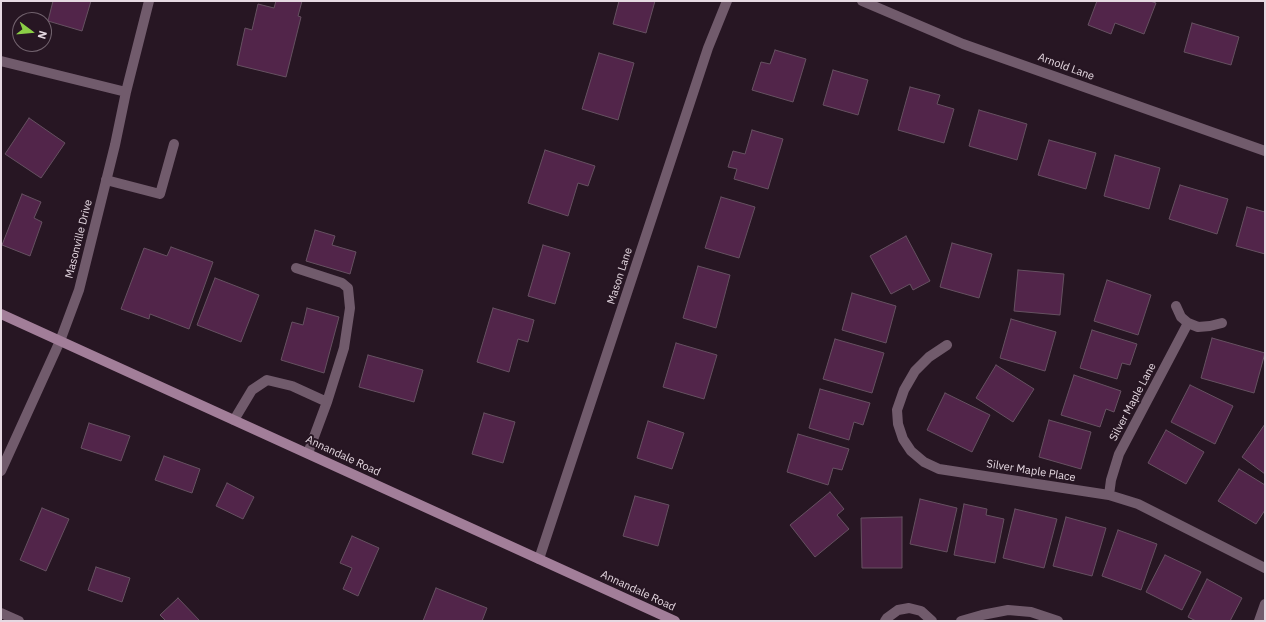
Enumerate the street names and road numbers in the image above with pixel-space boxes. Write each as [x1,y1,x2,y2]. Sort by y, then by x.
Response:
street label: Arnold Lane [1036,51,1096,83]
street label: Masonville Drive [63,198,95,280]
street label: Mason Lane [605,246,635,306]
street label: Silver Maple Lane [1107,361,1159,443]
street label: Annandale Road [304,433,382,479]
street label: Silver Maple Place [986,457,1076,485]
street label: Annandale Road [599,568,677,614]

